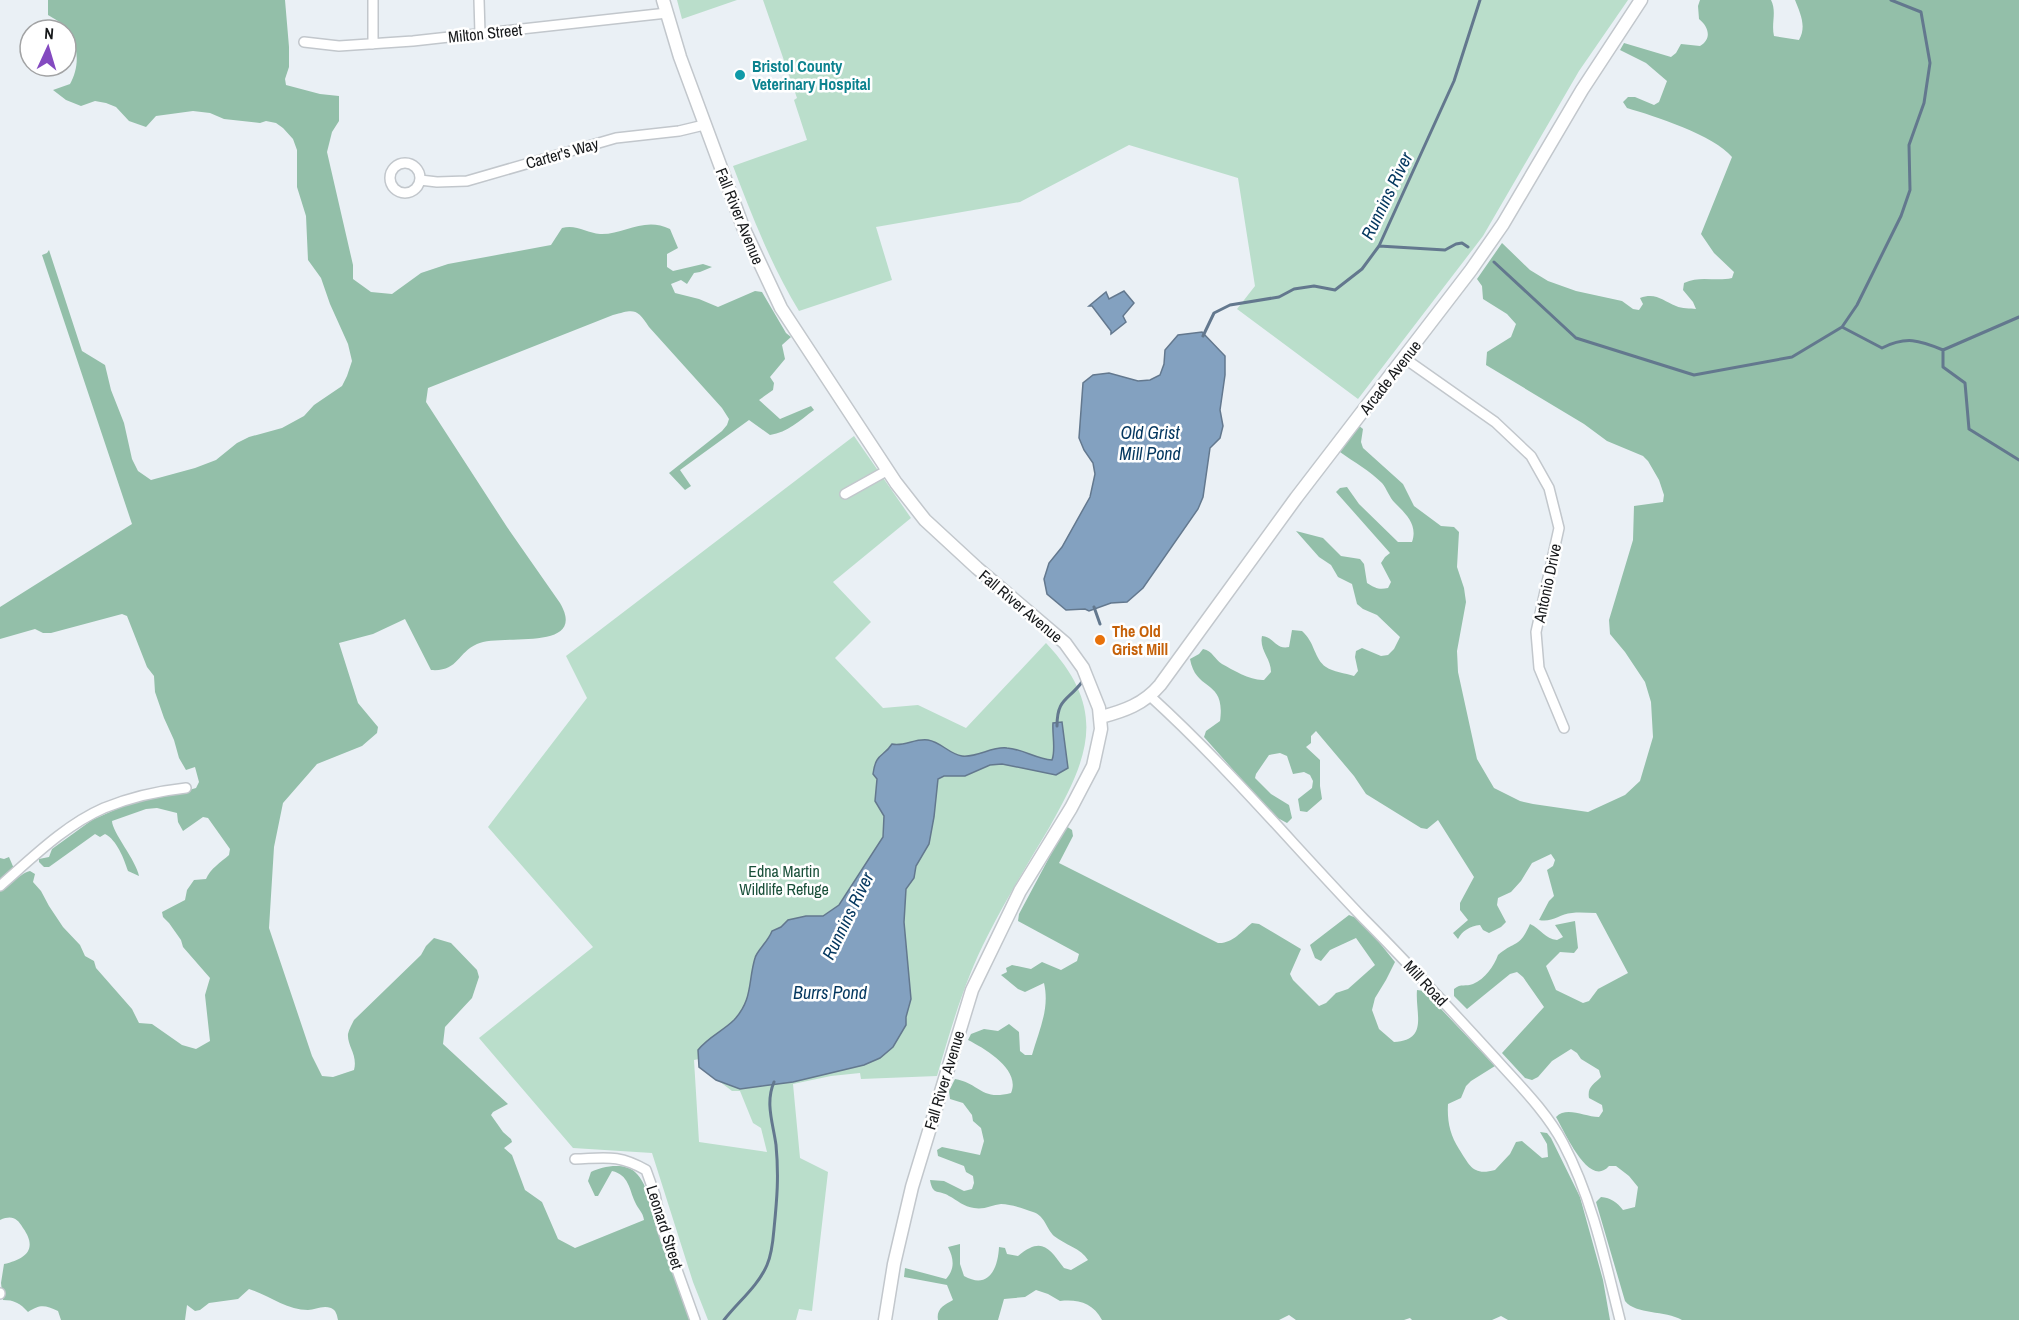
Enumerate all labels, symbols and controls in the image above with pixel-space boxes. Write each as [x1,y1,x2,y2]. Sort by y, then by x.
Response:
north arrow [18,18,78,78]
street label: Milton Street [447,18,523,48]
text: N [44,22,55,44]
place label: Bristol County Veterinary Hospital [752,55,871,95]
marker: Bristol County Veterinary Hospital [733,68,747,82]
street label: Carter's Way [523,132,601,174]
water label: Runnins River [1355,147,1419,244]
street label: Fall River Avenue [711,164,769,268]
street label: Arcade Avenue [1353,335,1426,420]
water label: Old Grist Mill Pond [1119,420,1182,466]
street label: Antonio Drive [1528,541,1566,626]
street label: Fall River Avenue [975,565,1067,647]
place label: The Old Grist Mill [1112,620,1168,660]
marker: The Old Grist Mill [1093,633,1107,647]
park label: Edna Martin Wildlife Refuge [739,860,829,900]
water label: Runnins River [816,867,880,964]
street label: Mill Road [1399,955,1453,1011]
water label: Burrs Pond [793,980,868,1005]
street label: Fall River Avenue [918,1028,970,1132]
street label: Leonard Street [641,1182,689,1272]

